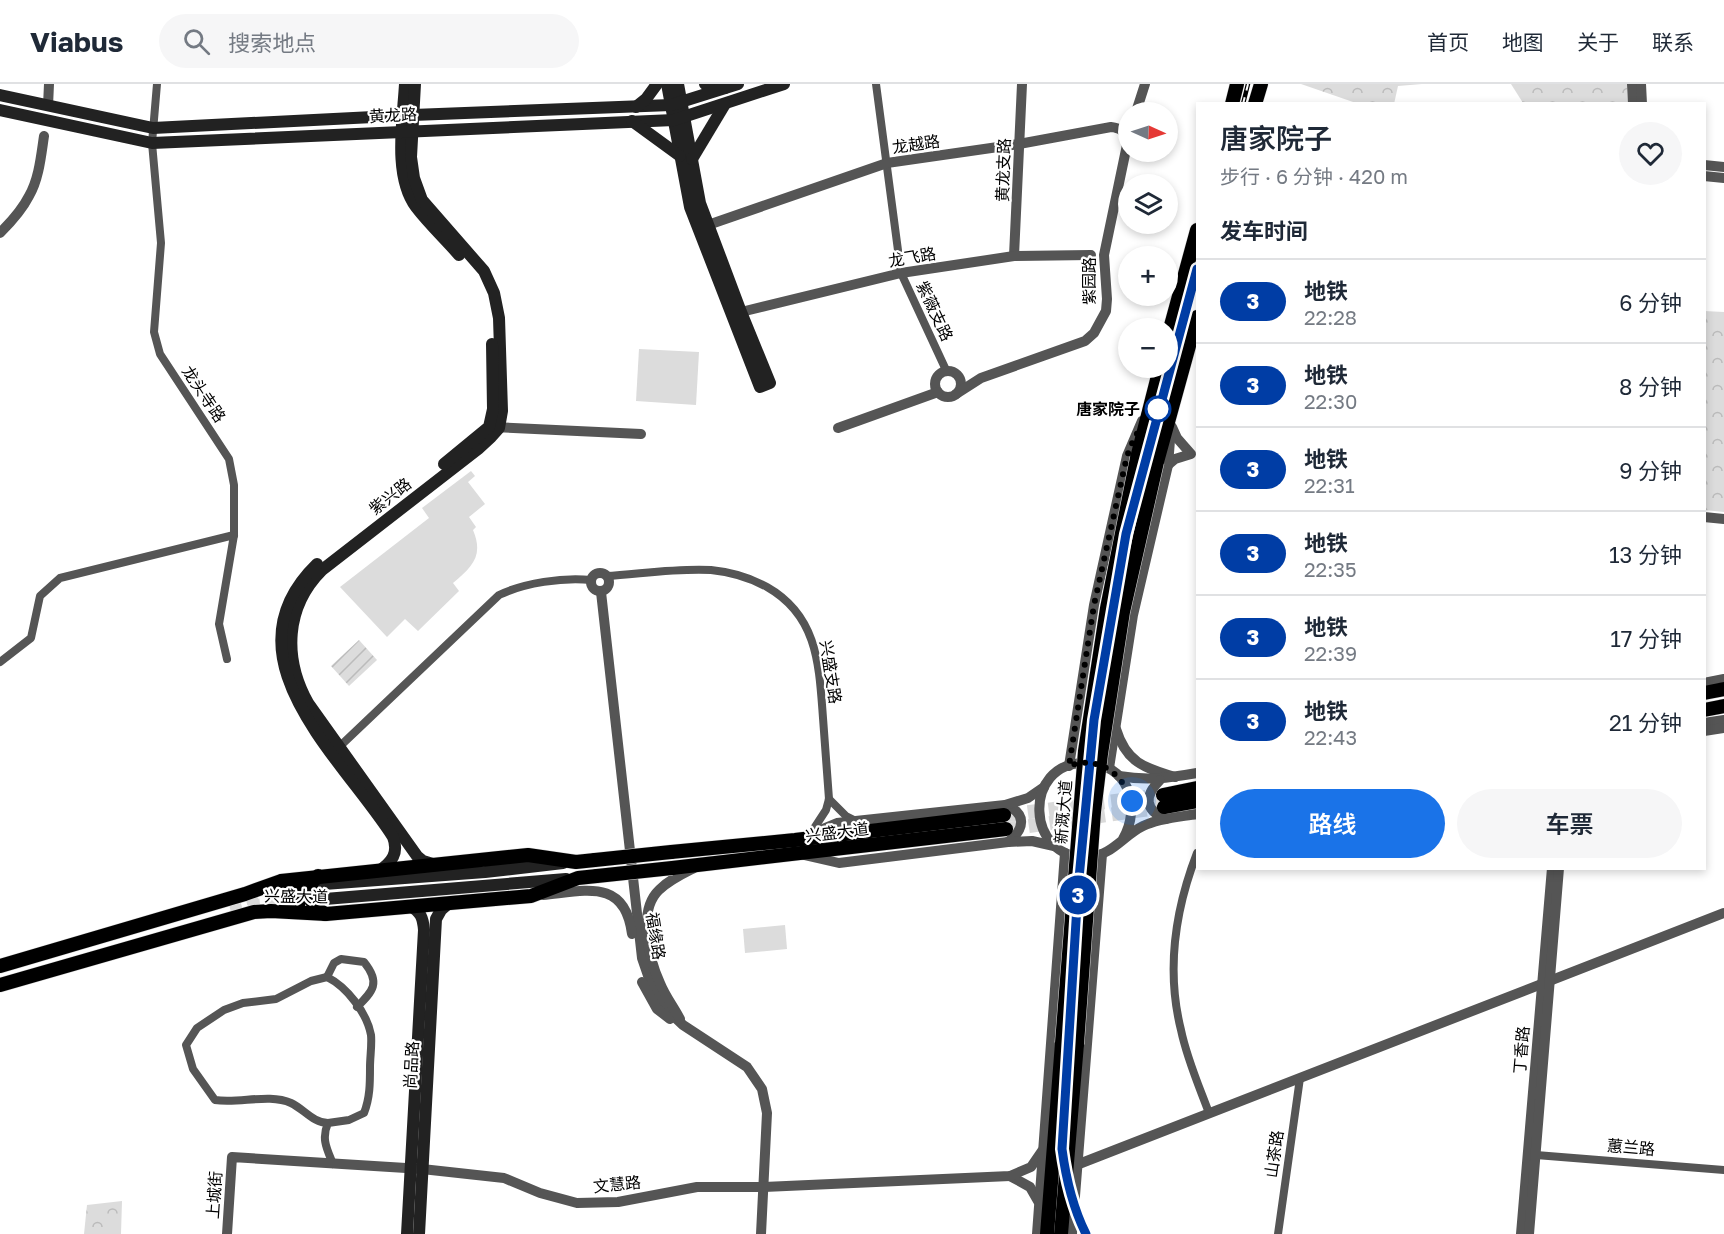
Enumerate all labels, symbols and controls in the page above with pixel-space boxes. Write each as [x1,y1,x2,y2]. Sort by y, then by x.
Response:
search box [159,14,579,68]
text: Viabus [30,25,123,58]
icon: search [180,25,213,58]
text: 搜索地点 [228,29,316,56]
text: 首页 [1427,29,1469,55]
text: 地图 [1502,29,1544,55]
text: 关于 [1577,29,1619,55]
text: 联系 [1652,29,1694,55]
north arrow [1118,102,1178,162]
map controls [1118,102,1178,378]
street label: 黄龙路 [369,104,417,126]
text: 唐家院子 [1220,122,1332,155]
button: heart [1619,122,1682,185]
street label: 龙越路 [891,131,941,157]
street label: 黄龙支路 [992,138,1014,202]
text: 步行 · 6 分钟 · 420 m [1220,164,1408,188]
button: layers [1118,174,1178,234]
text: 发车时间 [1220,217,1308,244]
street label: 龙飞路 [887,243,937,271]
button: + [1118,246,1178,306]
street label: 紫园路 [1079,257,1099,305]
text: 地铁 [1304,277,1348,304]
street label: 紫薇支路 [912,278,958,344]
text: 3 [1247,288,1259,314]
text: 6 分钟 [1619,289,1682,316]
text: 22:28 [1304,305,1357,329]
button: − [1118,318,1178,378]
text: 地铁 [1304,361,1348,388]
street label: 龙头寺路 [178,362,230,426]
text: 3 [1247,372,1259,398]
text: 8 分钟 [1619,373,1682,400]
text: 22:30 [1304,389,1357,413]
marker: 唐家院子 [1145,396,1171,422]
place label: 唐家院子 [1076,399,1140,419]
text: 地铁 [1304,445,1348,472]
text: 3 [1247,456,1259,482]
text: 9 分钟 [1619,457,1682,484]
street label: 紫兴路 [365,473,415,519]
text: 22:31 [1304,473,1355,497]
text: 地铁 [1304,529,1348,556]
text: 3 [1247,540,1259,566]
text: 13 分钟 [1609,541,1682,568]
text: 22:35 [1304,557,1357,581]
text: 地铁 [1304,613,1348,640]
text: 3 [1247,624,1259,650]
text: 17 分钟 [1610,625,1682,652]
street label: 兴盛支路 [816,639,846,705]
text: 22:39 [1304,641,1357,665]
text: 地铁 [1304,697,1348,724]
text: 3 [1247,708,1259,734]
text: 21 分钟 [1609,709,1682,736]
text: 22:43 [1304,725,1357,749]
street label: 新溉大道 [1050,779,1076,845]
your location [1117,786,1147,816]
button: 路线 [1220,789,1445,858]
button: 车票 [1457,789,1682,858]
street label: 兴盛大道 [804,818,870,846]
line badge: 3 [1058,876,1098,914]
text: 3 [1072,882,1084,908]
street label: 兴盛大道 [264,885,328,907]
street label: 福缘路 [642,911,670,961]
street label: 丁香路 [1509,1025,1533,1075]
street label: 尚品路 [400,1041,422,1089]
street label: 山茶路 [1261,1129,1287,1179]
street label: 蕙兰路 [1606,1135,1656,1159]
street label: 上城街 [202,1170,226,1220]
street label: 文慧路 [592,1172,642,1196]

